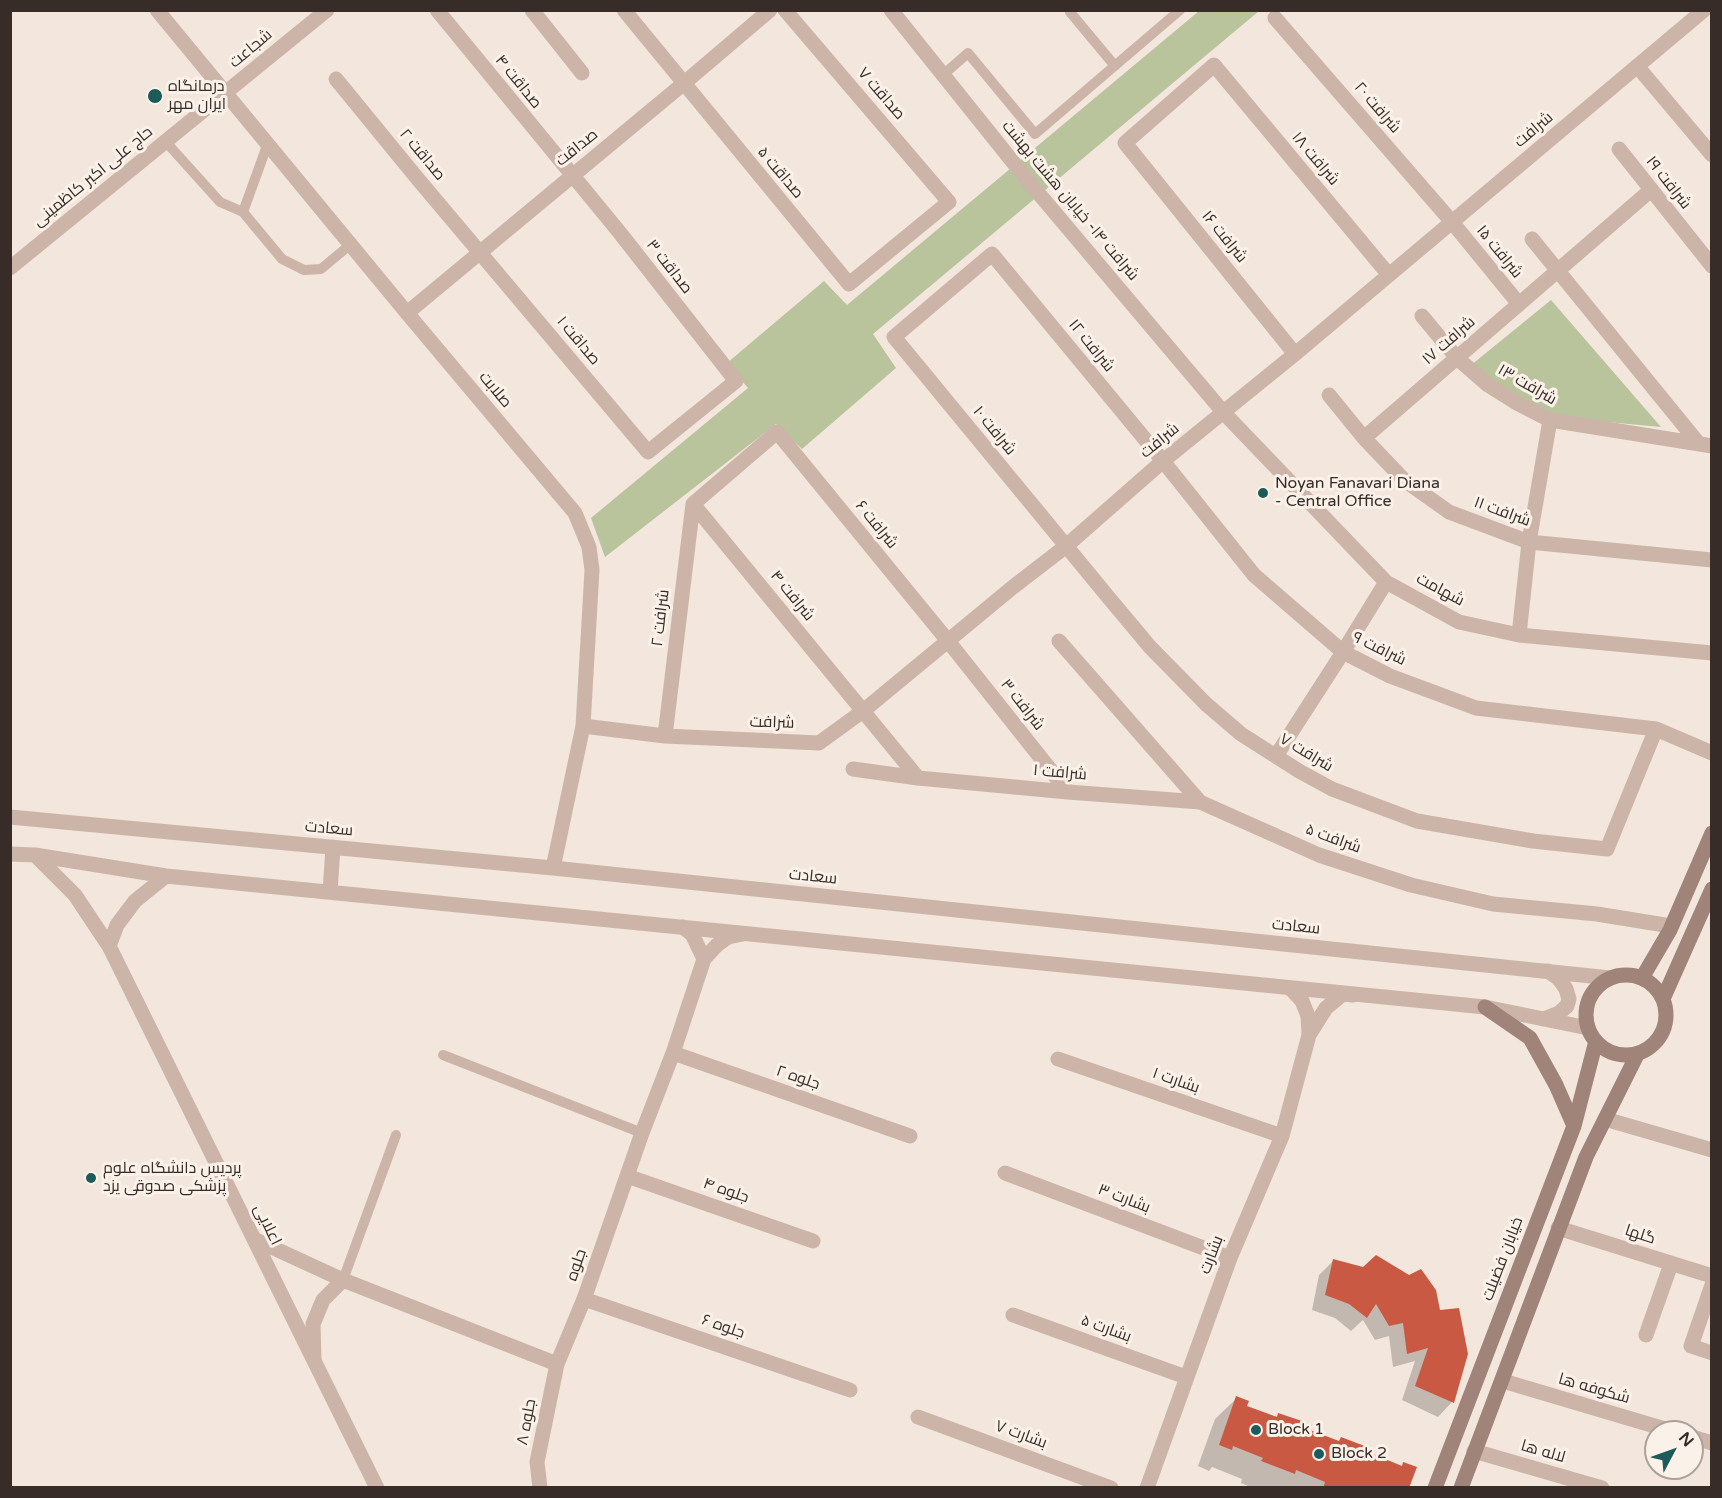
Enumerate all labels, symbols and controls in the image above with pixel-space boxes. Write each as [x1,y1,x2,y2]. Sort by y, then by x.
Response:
street label: شجاعت [226,26,276,72]
street label: صداقت ۴ [491,51,545,113]
street label: صداقت ۷ [853,64,909,124]
place label: درمانگاه ایران مهر [168,77,226,115]
street label: شرافت ۲۰ [1350,79,1404,137]
marker: درمانگاه ایران مهر [146,87,164,105]
street label: شرافت [1511,108,1557,152]
street label: شرافت ۱۴- خیابان هشت بهشت [997,117,1143,285]
street label: حاج علی اکبر کاظمینی [29,123,157,231]
street label: صداقت ۲ [395,125,449,185]
street label: صداقت [552,125,602,171]
street label: شرافت ۱۸ [1287,128,1343,190]
street label: صداقت ۵ [753,143,807,203]
street label: شرافت ۱۹ [1641,153,1695,213]
street label: شرافت ۱۶ [1197,207,1251,267]
street label: شرافت ۱۵ [1472,222,1526,282]
street label: صداقت ۳ [642,236,696,298]
street label: صداقت ۱ [552,313,604,369]
street label: شرافت ۱۷ [1419,313,1479,369]
street label: شرافت ۱۲ [1064,316,1118,376]
street label: شرافت ۱۳ [1494,360,1560,410]
street label: صلابت [474,368,516,412]
street label: شرافت ۱۰ [968,402,1020,460]
street label: شرافت [1137,419,1183,463]
place label: Noyan Fanavari Diana - Central Office [1275,474,1440,512]
marker: Noyan Fanavari Diana - Central Office [1256,486,1270,500]
street label: شرافت ۱۱ [1471,493,1533,531]
street label: شرافت ۶ [851,497,901,553]
street label: شرافت ۴ [766,567,818,625]
street label: شهامت [1413,569,1467,611]
street label: شرافت ۲ [648,588,674,648]
street label: شرافت ۹ [1349,628,1409,670]
street label: شرافت ۳ [996,676,1048,734]
street label: شرافت [749,713,795,733]
street label: شرافت ۷ [1276,730,1336,776]
street label: شرافت ۱ [1032,761,1088,785]
street label: سعادت [304,817,354,841]
street label: شرافت ۵ [1303,820,1363,858]
street label: سعادت [788,865,838,889]
street label: سعادت [1271,915,1321,939]
street label: جلوه ۲ [774,1062,822,1094]
street label: بشارت ۱ [1150,1064,1202,1098]
place label: پردیس دانشگاه علوم پزشکی صدوقی یزد [103,1159,241,1197]
marker: پردیس دانشگاه علوم پزشکی صدوقی یزد [84,1171,98,1185]
street label: جلوه ۴ [701,1174,751,1208]
street label: بشارت ۳ [1095,1180,1153,1218]
street label: اعلایی [249,1201,285,1249]
street label: خیابان فضیلت [1478,1214,1528,1304]
street label: گلها [1622,1221,1658,1249]
street label: بشارت [1196,1233,1228,1277]
street label: جلوه [563,1247,591,1283]
street label: جلوه ۶ [699,1311,747,1343]
street label: بشارت ۵ [1078,1311,1134,1347]
street label: شکوفه ها [1556,1370,1632,1408]
street label: جلوه ۸ [513,1397,541,1447]
street label: بشارت ۷ [992,1417,1050,1453]
place label: Block 1 [1268,1420,1324,1440]
north arrow [1644,1420,1704,1480]
marker: Block 1 [1249,1423,1263,1437]
text: N [1674,1428,1698,1451]
street label: لاله ها [1518,1436,1568,1468]
place label: Block 2 [1331,1444,1387,1464]
marker: Block 2 [1312,1447,1326,1461]

